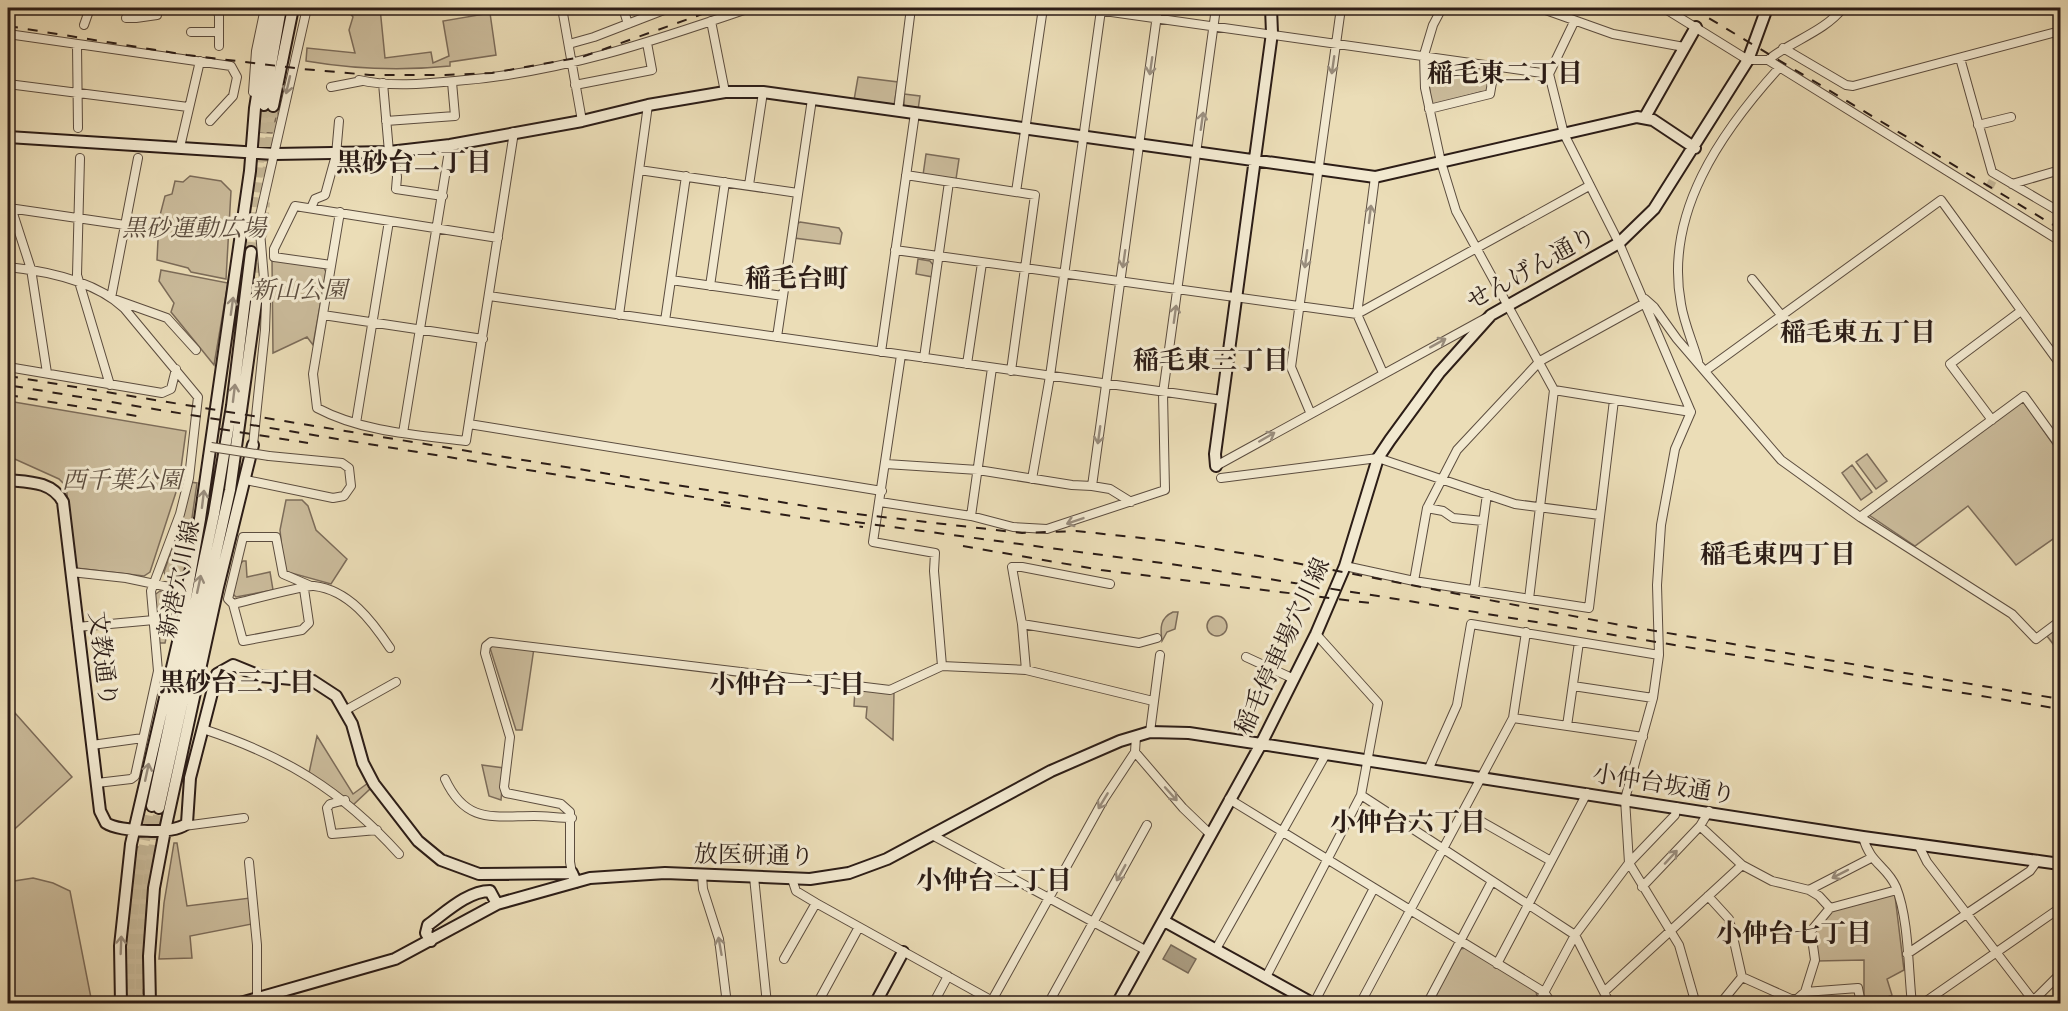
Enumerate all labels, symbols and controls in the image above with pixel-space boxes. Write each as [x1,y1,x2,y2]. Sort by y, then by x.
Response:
one-way arrow [1146,55,1157,75]
one-way arrow [1328,55,1339,75]
district label: 稲毛東二丁目 [1427,58,1583,91]
one-way arrow [281,75,293,94]
one-way arrow [1197,111,1208,131]
district label: 黒砂台二丁目 [336,147,492,180]
one-way arrow [1364,205,1375,225]
park label: 黒砂運動広場 [122,214,268,245]
street label: せんげん通り [1461,221,1602,318]
one-way arrow [1119,248,1130,268]
one-way arrow [1300,248,1311,268]
district label: 稲毛台町 [745,263,849,296]
park label: 新山公園 [251,276,351,307]
one-way arrow [227,297,238,316]
one-way arrow [1169,304,1180,324]
district label: 稲毛東五丁目 [1780,317,1936,350]
one-way arrow [1429,336,1446,348]
district label: 稲毛東三丁目 [1133,345,1289,378]
one-way arrow [229,383,240,403]
one-way arrow [1094,424,1105,444]
one-way arrow [1258,430,1275,442]
park label: 西千葉公園 [62,466,186,497]
one-way arrow [198,489,209,509]
one-way arrow [1066,516,1085,527]
street label: 新港穴川線 [153,517,208,641]
district label: 稲毛東四丁目 [1700,539,1856,572]
street label: 稲毛停車場穴川線 [1229,553,1338,740]
one-way arrow [194,575,205,595]
street label: 文教通り [80,610,123,709]
district label: 黒砂台三丁目 [159,667,315,700]
district label: 小仲台一丁目 [709,669,865,702]
street label: 小仲台坂通り [1590,759,1737,812]
one-way arrow [141,763,153,782]
one-way arrow [1164,786,1178,801]
one-way arrow [1096,792,1108,809]
district label: 小仲台六丁目 [1330,807,1486,840]
street label: 放医研通り [694,840,814,873]
one-way arrow [1664,849,1678,864]
one-way arrow [1115,864,1127,881]
district label: 小仲台二丁目 [916,865,1072,898]
one-way arrow [1832,869,1850,880]
district label: 小仲台七丁目 [1716,918,1872,951]
one-way arrow [115,936,127,956]
one-way arrow [714,936,725,956]

